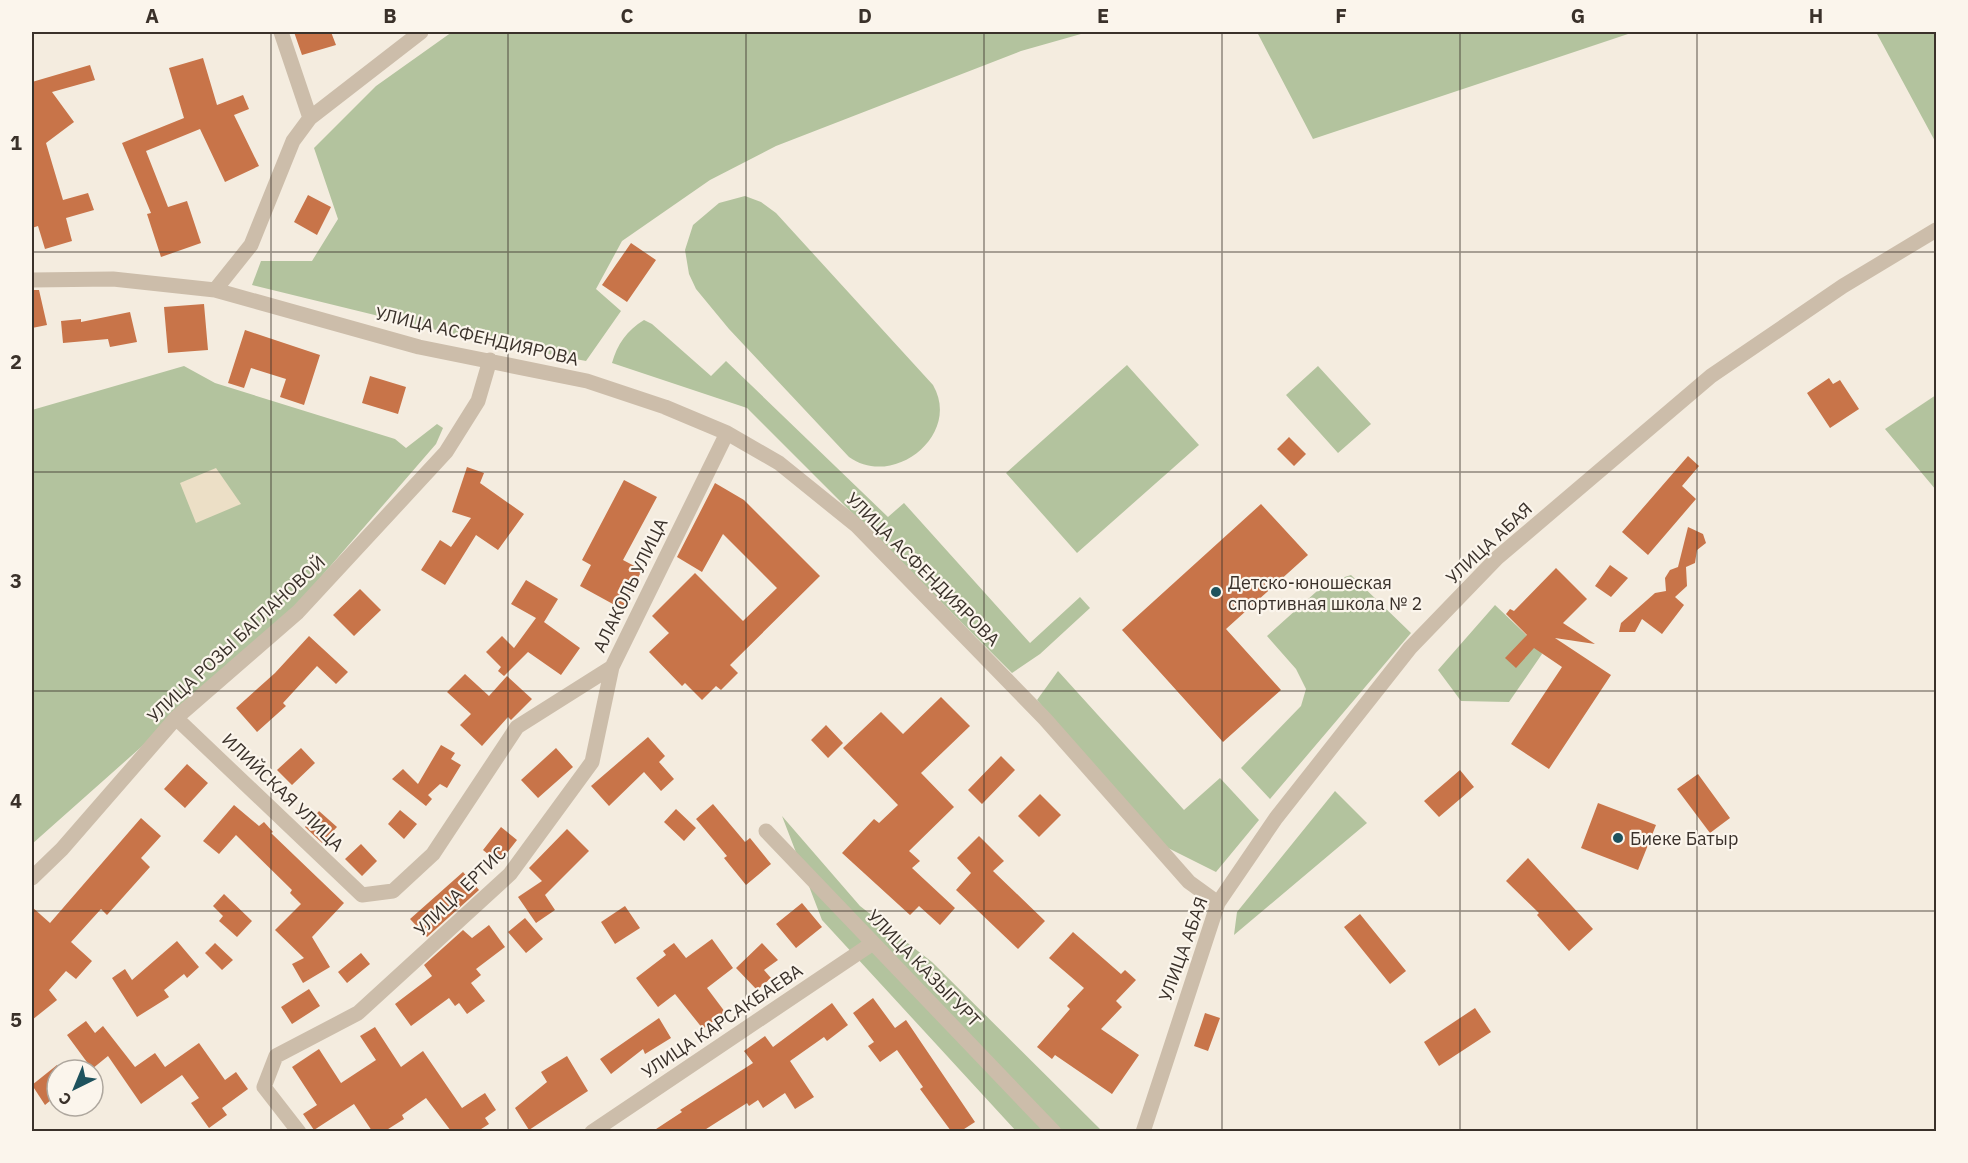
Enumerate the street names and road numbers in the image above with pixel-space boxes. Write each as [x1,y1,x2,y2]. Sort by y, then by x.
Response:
street label: УЛИЦА АСФЕНДИЯРОВА [373,301,582,371]
street label: УЛИЦА АСФЕНДИЯРОВА [841,487,1005,651]
street label: УЛИЦА АБАЯ [1441,497,1537,589]
street label: АЛАКОЛЬ УЛИЦА [587,514,673,656]
street label: УЛИЦА РОЗЫ БАГЛАНОВОЙ [142,550,330,728]
street label: ИЛИЙСКАЯ УЛИЦА [217,728,349,856]
street label: УЛИЦА ЕРТИС [409,841,511,941]
street label: УЛИЦА АБАЯ [1153,894,1213,1004]
street label: УЛИЦА КАЗЫГУРТ [862,904,986,1032]
street label: УЛИЦА КАРСАКБАЕВА [637,958,807,1083]

